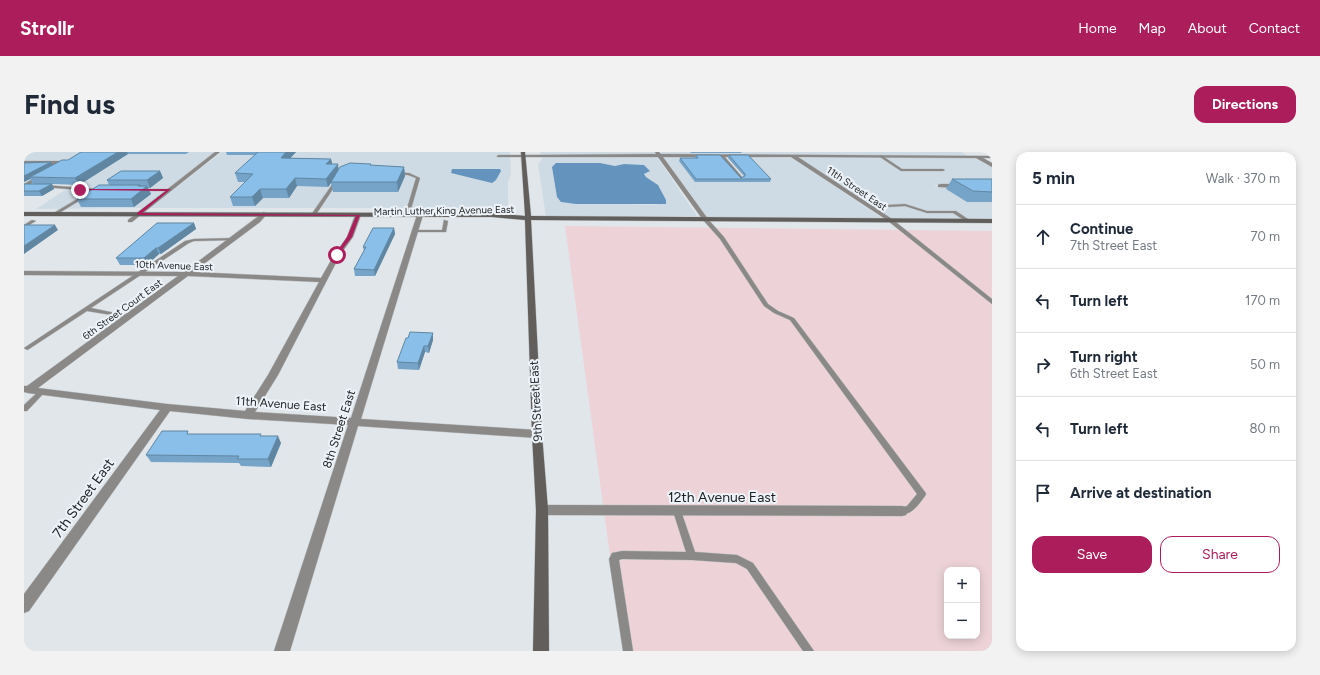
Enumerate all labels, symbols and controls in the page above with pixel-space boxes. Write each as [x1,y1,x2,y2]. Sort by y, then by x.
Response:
text: Strollr [20,17,74,40]
text: Home [1078,20,1117,37]
text: Map [1139,20,1166,37]
text: About [1188,20,1227,37]
text: Contact [1249,20,1300,37]
button: Directions [1194,86,1296,123]
text: Find us [24,87,115,121]
street label: 11th Street East [824,163,890,214]
text: 5 min [1032,168,1075,188]
text: Walk · 370 m [1206,171,1280,186]
route end [71,181,89,199]
street label: Martin Luther King Avenue East [374,203,515,218]
text: Continue [1070,220,1133,238]
icon: ahead [1032,226,1054,248]
text: 70 m [1250,229,1280,244]
text: 7th Street East [1070,238,1157,253]
route start [328,246,346,264]
street label: 10th Avenue East [135,258,213,273]
street label: 6th Street Court East [80,276,165,343]
icon: left [1032,290,1054,312]
text: Turn left [1070,292,1128,310]
text: 170 m [1245,293,1280,308]
text: Turn right [1070,348,1138,366]
icon: right [1032,354,1054,376]
text: 50 m [1250,357,1280,372]
street label: 9th Street East [527,360,545,442]
text: 6th Street East [1070,366,1158,381]
street label: 8th Street East [320,388,358,470]
street label: 11th Avenue East [235,394,327,414]
icon: left [1032,418,1054,440]
text: Turn left [1070,420,1128,438]
text: 80 m [1249,421,1280,436]
street label: 7th Street East [49,455,118,541]
icon: arrive [1032,482,1054,504]
text: Arrive at destination [1070,484,1211,502]
street label: 12th Avenue East [668,489,776,506]
button: Save [1032,536,1152,573]
button: Share [1160,536,1280,573]
map controls [944,567,980,639]
button: + [944,567,980,603]
button: − [944,603,980,639]

